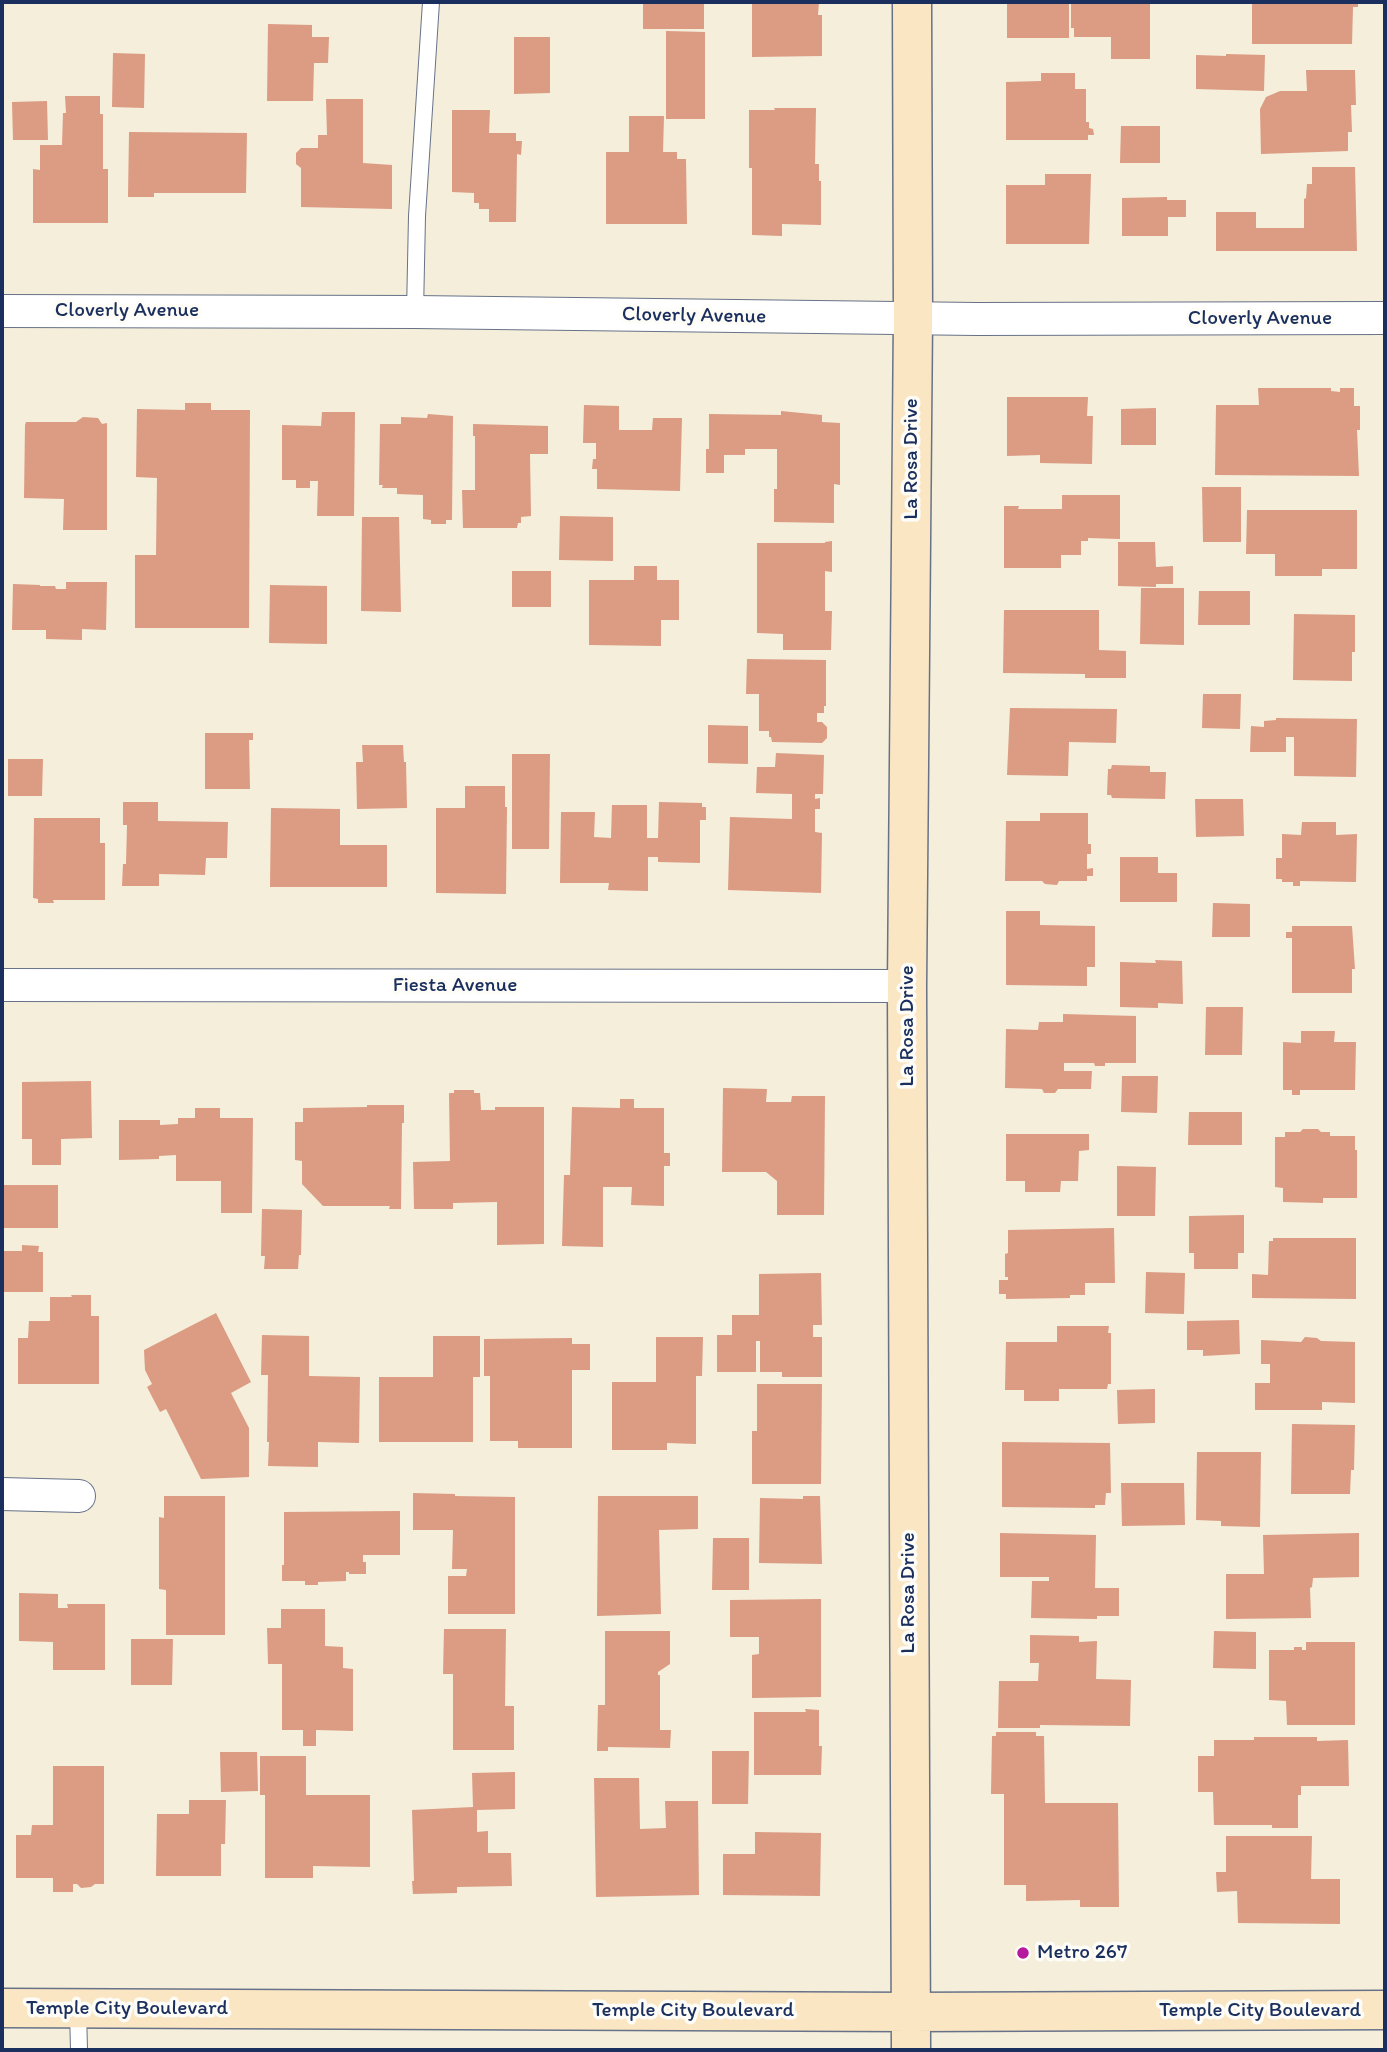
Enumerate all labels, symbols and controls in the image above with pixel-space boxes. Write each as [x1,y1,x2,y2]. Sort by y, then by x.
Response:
street label: Cloverly Avenue [55,298,199,324]
street label: Cloverly Avenue [622,302,766,330]
street label: Cloverly Avenue [1188,306,1332,332]
street label: La Rosa Drive [899,398,925,520]
street label: La Rosa Drive [895,965,921,1087]
street label: Fiesta Avenue [393,973,517,999]
street label: La Rosa Drive [896,1532,922,1654]
place label: Metro 267 [1037,1940,1127,1966]
marker: Metro 267 [1015,1945,1031,1961]
street label: Temple City Boulevard [26,1996,228,2022]
street label: Temple City Boulevard [592,1998,794,2024]
street label: Temple City Boulevard [1159,1998,1361,2024]

